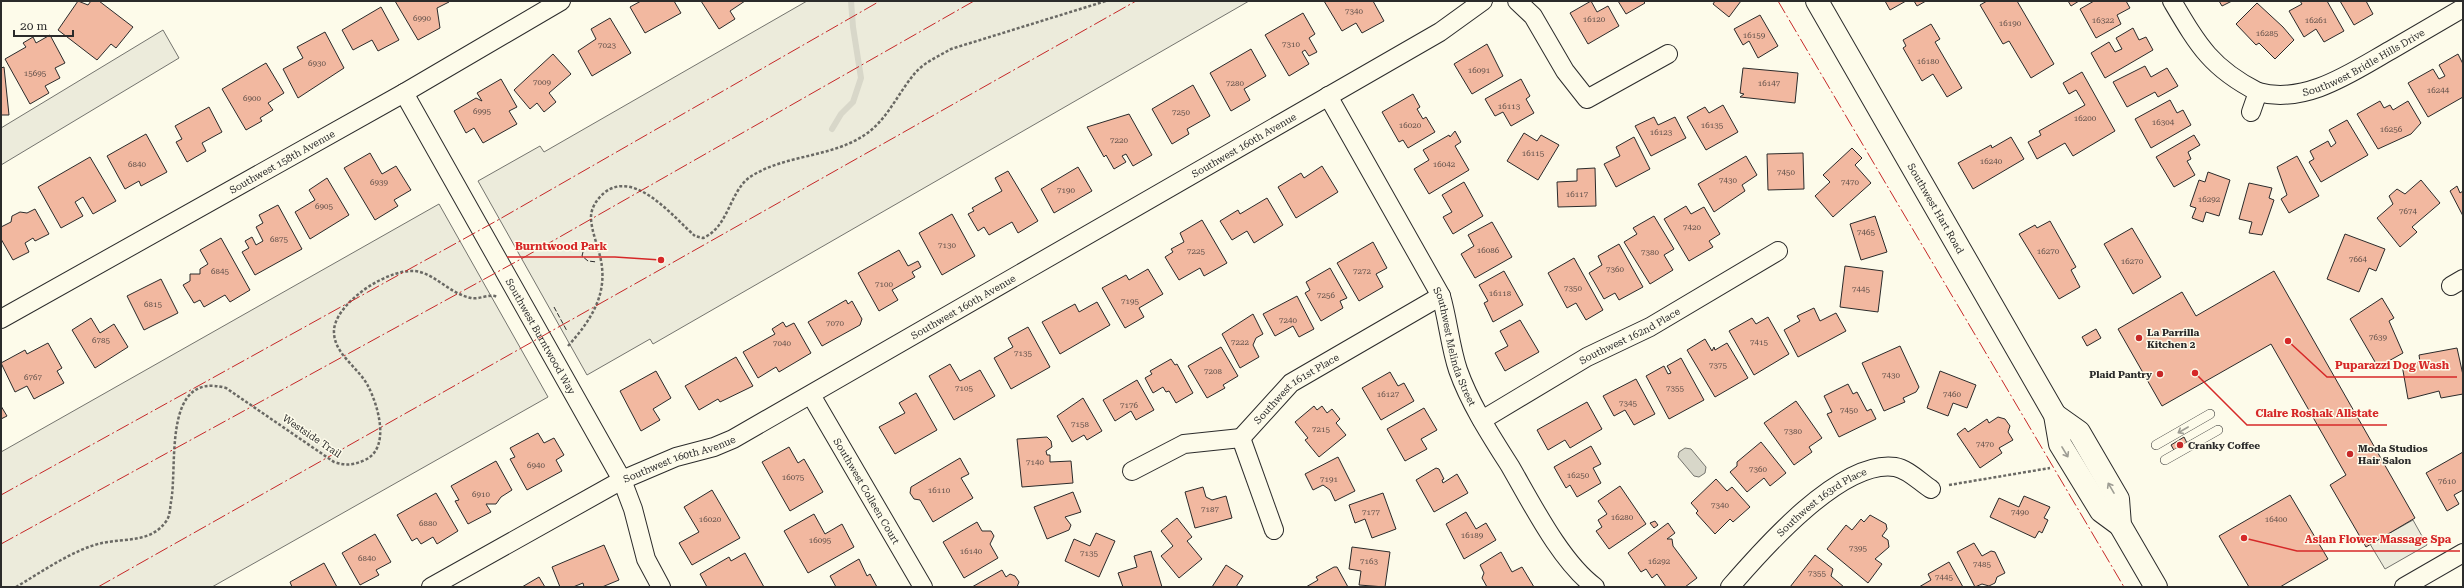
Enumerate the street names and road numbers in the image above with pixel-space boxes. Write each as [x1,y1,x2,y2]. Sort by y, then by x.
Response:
street label: Southwest Bridle Hills Drive [2301,26,2427,98]
street label: Southwest 160th Avenue [1190,110,1299,179]
street label: Southwest 158th Avenue [227,127,337,195]
street label: Southwest Hart Road [1906,161,1967,256]
street label: Southwest 160th Avenue [909,272,1018,341]
street label: Southwest Burntwood Way [504,276,578,396]
street label: Southwest Melinda Street [1431,285,1479,408]
street label: Southwest 162nd Place [1577,305,1682,366]
street label: Southwest 161st Place [1251,351,1341,426]
street label: Westside Trail [281,412,343,460]
street label: Southwest 160th Avenue [621,433,737,484]
street label: Southwest Colleen Court [832,436,902,546]
street label: Southwest 163rd Place [1774,465,1868,538]

